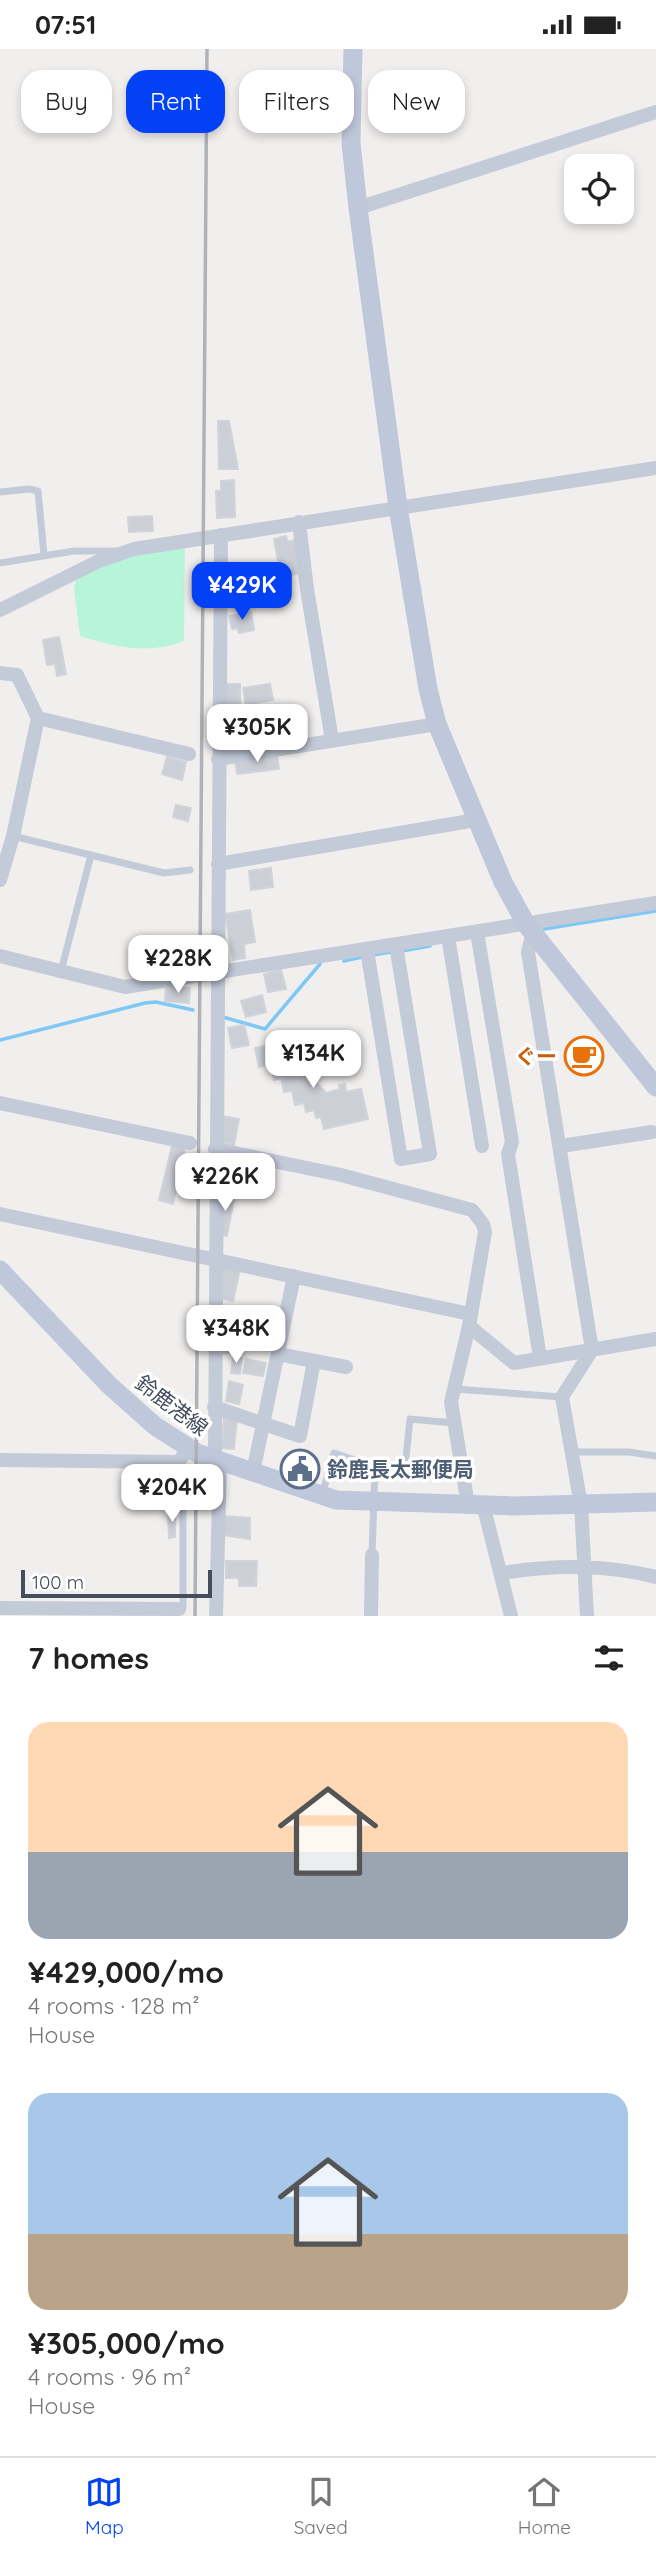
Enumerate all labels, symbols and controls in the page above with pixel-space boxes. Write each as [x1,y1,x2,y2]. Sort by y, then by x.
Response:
text: 07:51 [35,8,96,41]
chip: Buy [21,70,112,133]
chip: Rent [126,70,225,133]
chip: Filters [239,70,354,133]
chip: New [368,70,465,133]
map controls [564,154,634,224]
button: locate [564,154,634,224]
pin: ¥429K [193,563,291,622]
text: ¥429K [208,570,276,599]
pin: ¥305K [208,705,306,764]
text: ¥305K [223,712,291,741]
pin: ¥228K [129,935,227,995]
text: ¥228K [144,943,212,972]
pin: ¥134K [264,1031,362,1090]
cafe icon: ぐー [563,1035,605,1077]
text: ¥134K [281,1038,345,1067]
place label: ぐー [515,1043,557,1069]
pin: ¥226K [176,1153,274,1213]
text: ¥226K [191,1161,259,1190]
pin: ¥348K [187,1305,285,1365]
text: ¥348K [202,1313,270,1342]
street label: 鈴鹿港線 [131,1369,213,1441]
public building icon: 鈴鹿長太郵便局 [279,1448,321,1490]
place label: 鈴鹿長太郵便局 [327,1456,474,1482]
pin: ¥204K [123,1465,221,1524]
text: ¥204K [137,1472,207,1501]
scale bar [21,1567,212,1599]
text: 100 m [32,1570,84,1594]
text: 7 homes [28,1639,149,1677]
icon: filters [590,1639,628,1677]
icon: home [265,1768,391,1894]
text: ¥429,000/mo [28,1953,224,1991]
text: 4 rooms · 128 m² [28,1991,200,2020]
text: House [28,2020,95,2049]
icon: home [265,2139,391,2265]
text: ¥305,000/mo [28,2324,225,2362]
text: 4 rooms · 96 m² [28,2362,191,2391]
text: House [28,2391,95,2420]
tab: Map [85,2473,124,2539]
tab: Saved [294,2473,348,2539]
tab: Home [518,2473,571,2539]

